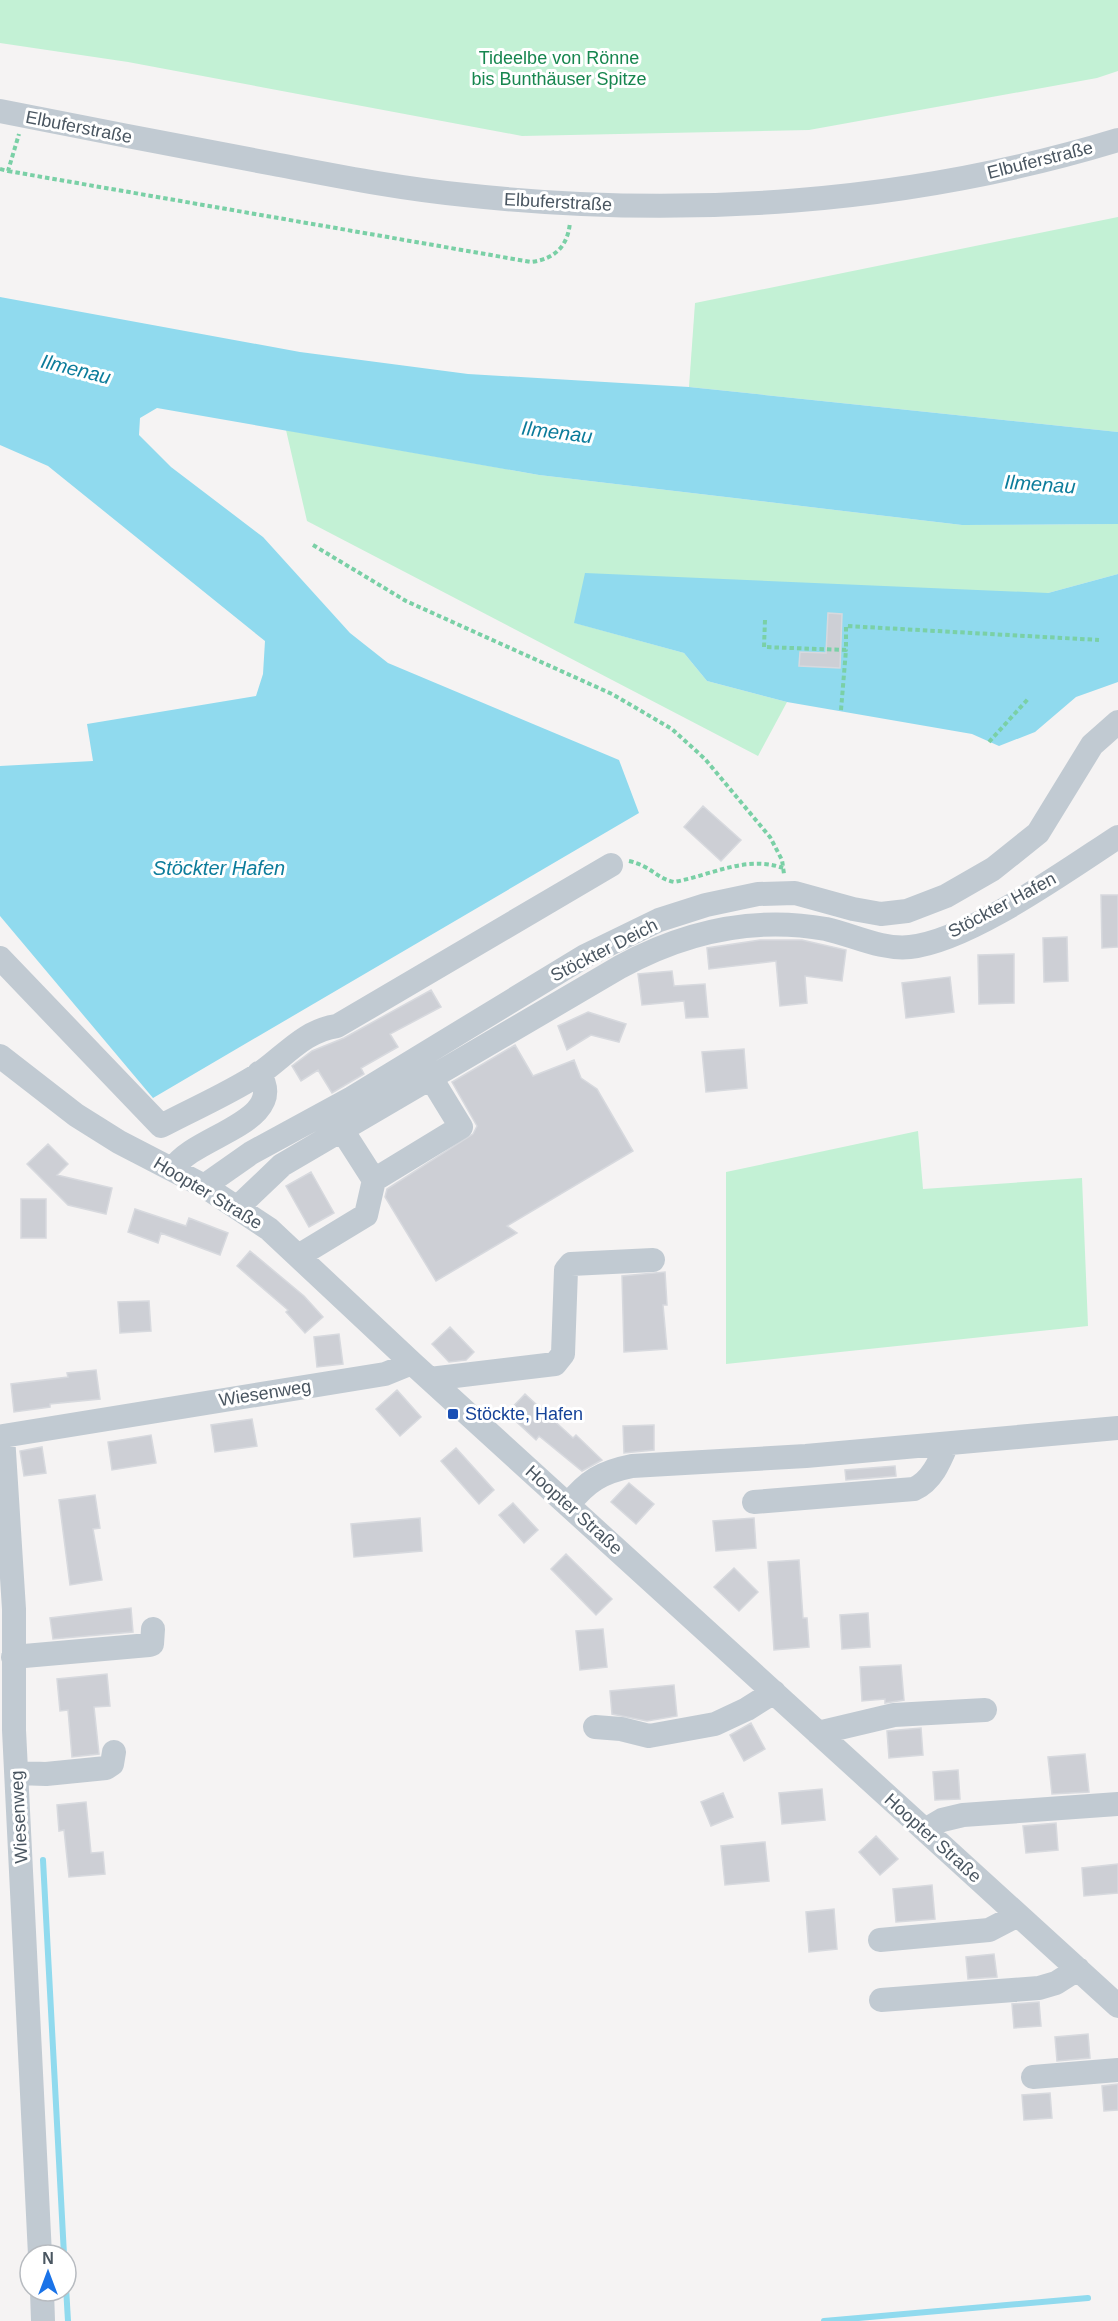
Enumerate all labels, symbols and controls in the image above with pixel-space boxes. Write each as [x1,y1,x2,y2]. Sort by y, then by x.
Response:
park label: Tideelbe von Rönne bis Bunthäuser Spitze [471,48,647,89]
street label: Elbuferstraße [24,107,134,147]
street label: Elbuferstraße [985,137,1095,183]
street label: Elbuferstraße [504,189,612,215]
water label: Ilmenau [39,350,113,388]
water label: Ilmenau [520,417,594,447]
water label: Ilmenau [1004,471,1076,497]
water label: Stöckter Hafen [153,857,285,879]
street label: Stöckter Hafen [945,868,1059,942]
street label: Stöckter Deich [547,915,661,985]
street label: Hoopter Straße [150,1153,266,1233]
street label: Wiesenweg [217,1376,313,1410]
place label: Stöckte, Hafen [465,1404,583,1424]
marker: Stöckte, Hafen [446,1407,460,1421]
street label: Hoopter Straße [522,1461,626,1559]
street label: Wiesenweg [7,1770,31,1864]
street label: Hoopter Straße [881,1789,985,1887]
north arrow [18,2243,78,2303]
text: N [42,2250,54,2267]

